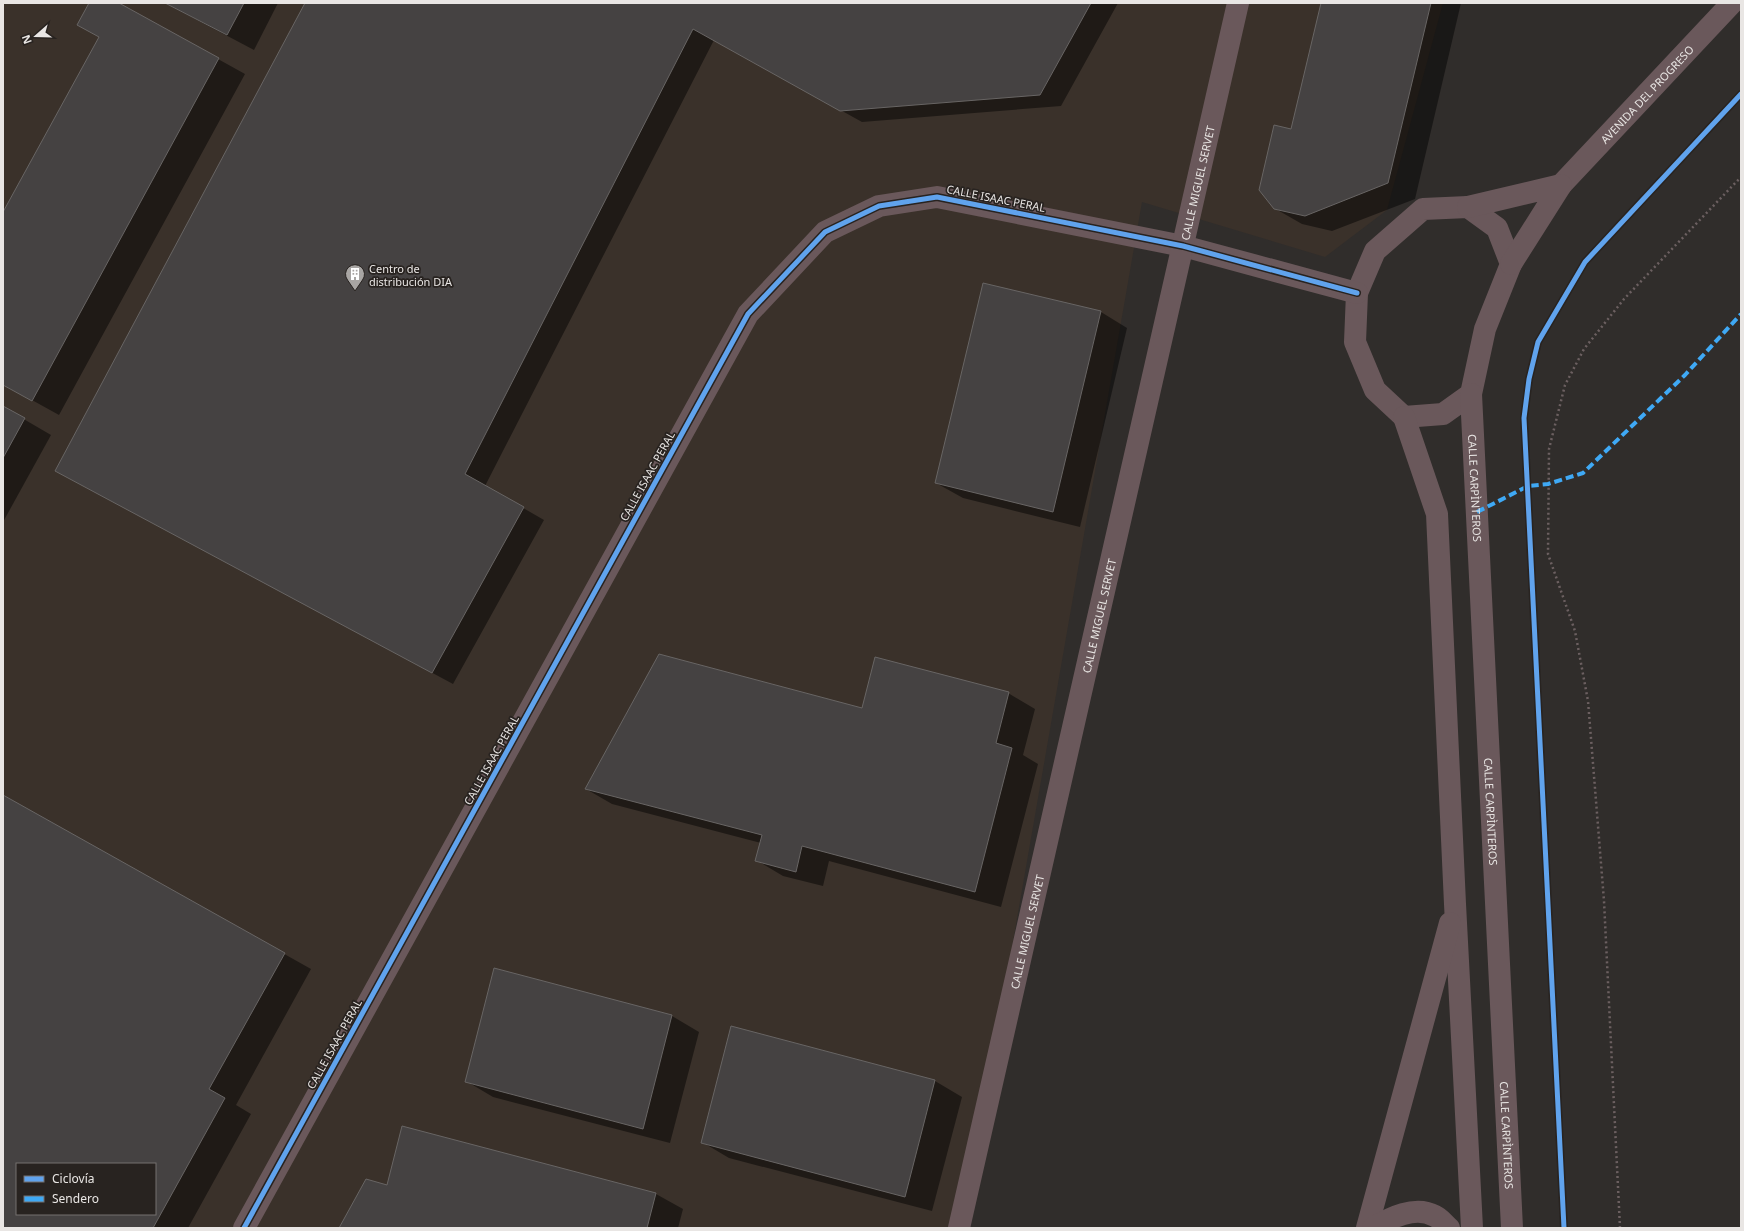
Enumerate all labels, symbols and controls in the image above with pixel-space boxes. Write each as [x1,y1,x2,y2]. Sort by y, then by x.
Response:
north arrow [16,16,56,56]
text: N [18,33,35,46]
street label: AVENIDA DEL PROGRESO [1597,42,1696,146]
street label: CALLE MIGUEL SERVET [1177,124,1217,241]
street label: CALLE ISAAC PERAL [945,181,1047,215]
place label: Centro de distribución DIA [369,261,453,289]
building icon: Centro de distribución DIA [344,263,366,291]
street label: CALLE ISAAC PERAL [616,428,678,524]
street label: CALLE CARPÌNTEROS [1465,434,1486,542]
street label: CALLE MIGUEL SERVET [1078,557,1119,674]
street label: CALLE ISAAC PERAL [460,712,522,808]
street label: CALLE CARPÌNTEROS [1481,757,1502,866]
street label: CALLE MIGUEL SERVET [1006,873,1047,990]
street label: CALLE ISAAC PERAL [303,996,365,1092]
street label: CALLE CARPÌNTEROS [1497,1081,1518,1189]
legend [16,1163,156,1215]
text: Ciclovía [52,1170,94,1187]
text: Sendero [52,1190,99,1207]

